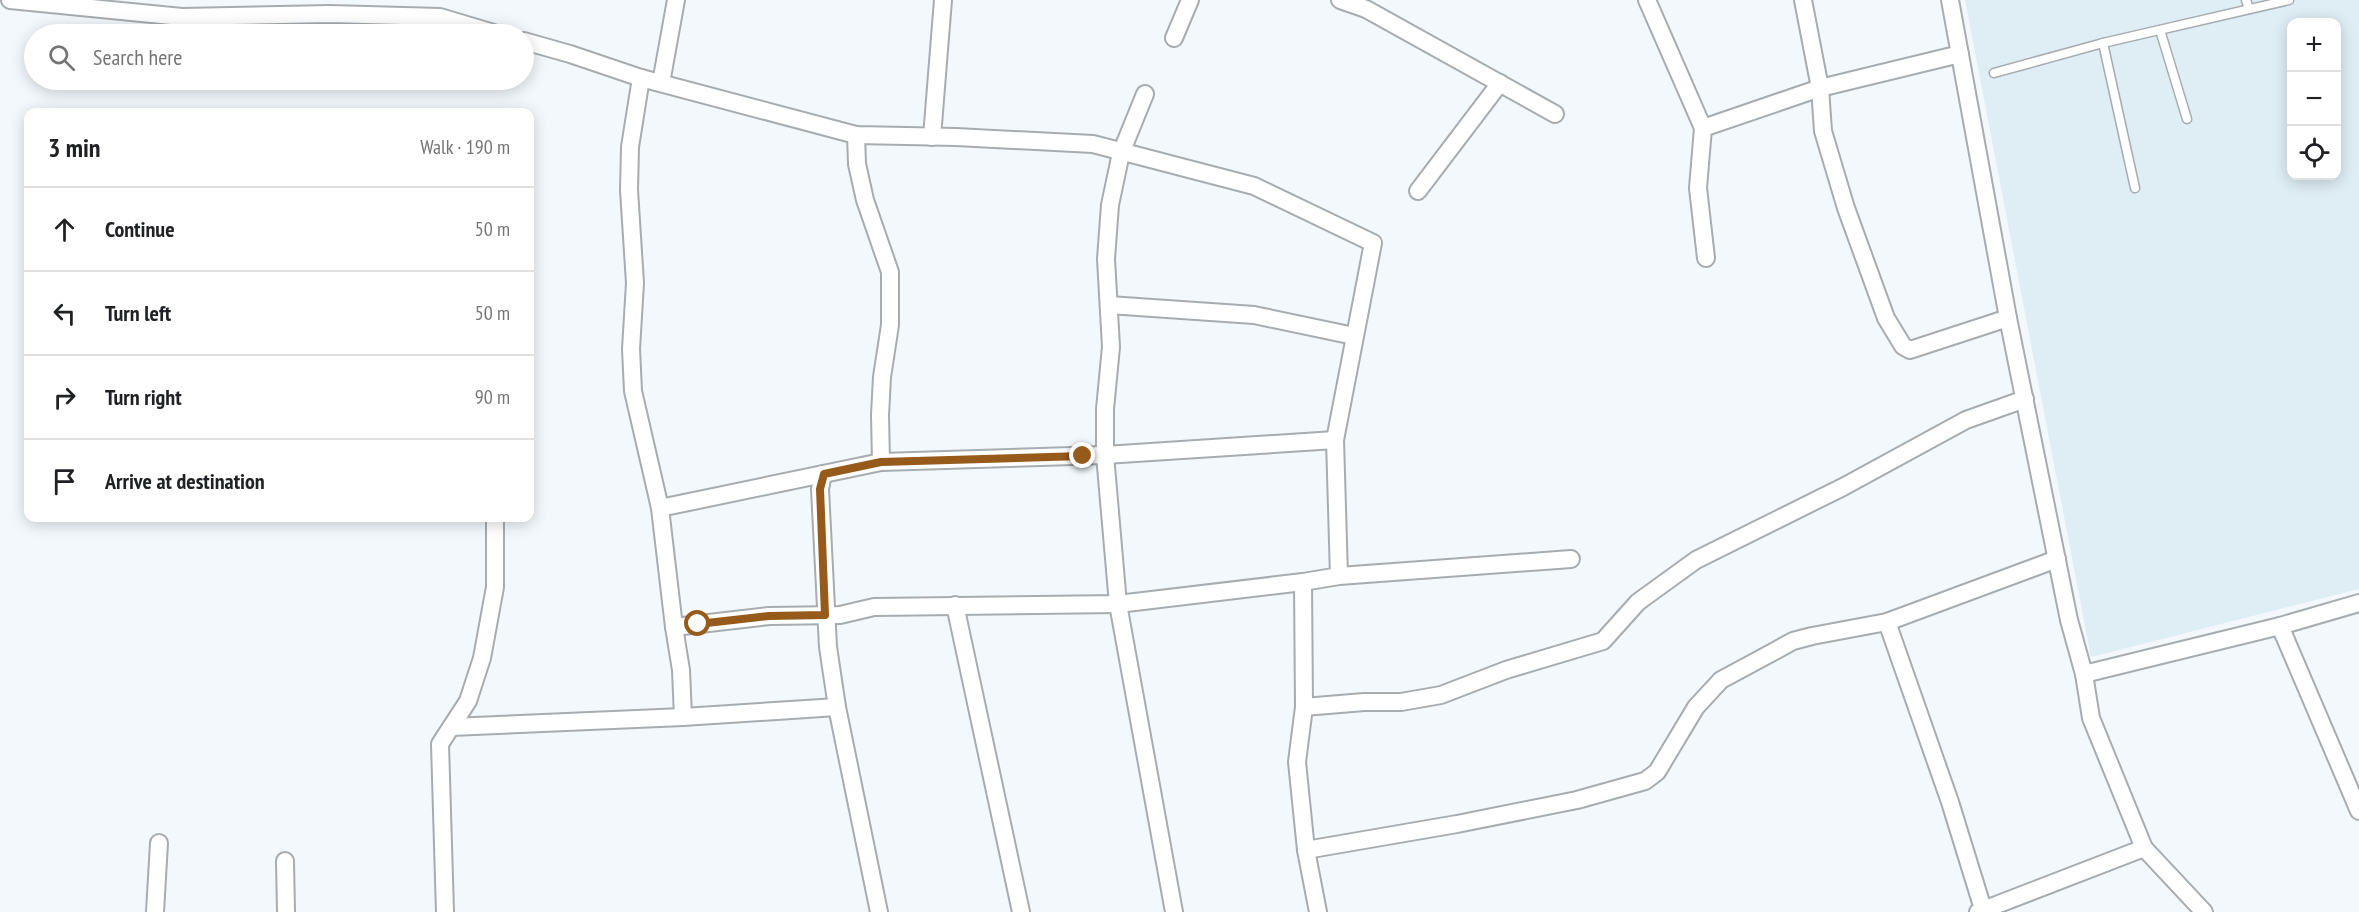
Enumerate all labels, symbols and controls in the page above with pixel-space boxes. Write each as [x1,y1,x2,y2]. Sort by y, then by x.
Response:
map controls [2287,18,2341,180]
button: + [2287,18,2341,72]
search box [24,24,534,90]
icon: search [45,41,78,74]
text: Search here [93,43,182,71]
button: − [2287,72,2341,126]
button: locate [2287,126,2341,180]
text: 3 min [48,131,101,164]
text: Walk · 190 m [420,134,510,160]
icon: ahead [48,213,81,246]
text: Continue [105,215,175,243]
text: 50 m [475,216,510,242]
icon: left [48,297,81,330]
text: Turn left [105,299,171,327]
text: 50 m [475,300,510,326]
icon: right [48,381,81,414]
text: Turn right [105,383,182,411]
text: 90 m [475,384,510,410]
route end [1069,442,1095,468]
icon: arrive [48,465,81,498]
text: Arrive at destination [105,467,265,495]
route start [684,610,710,636]

